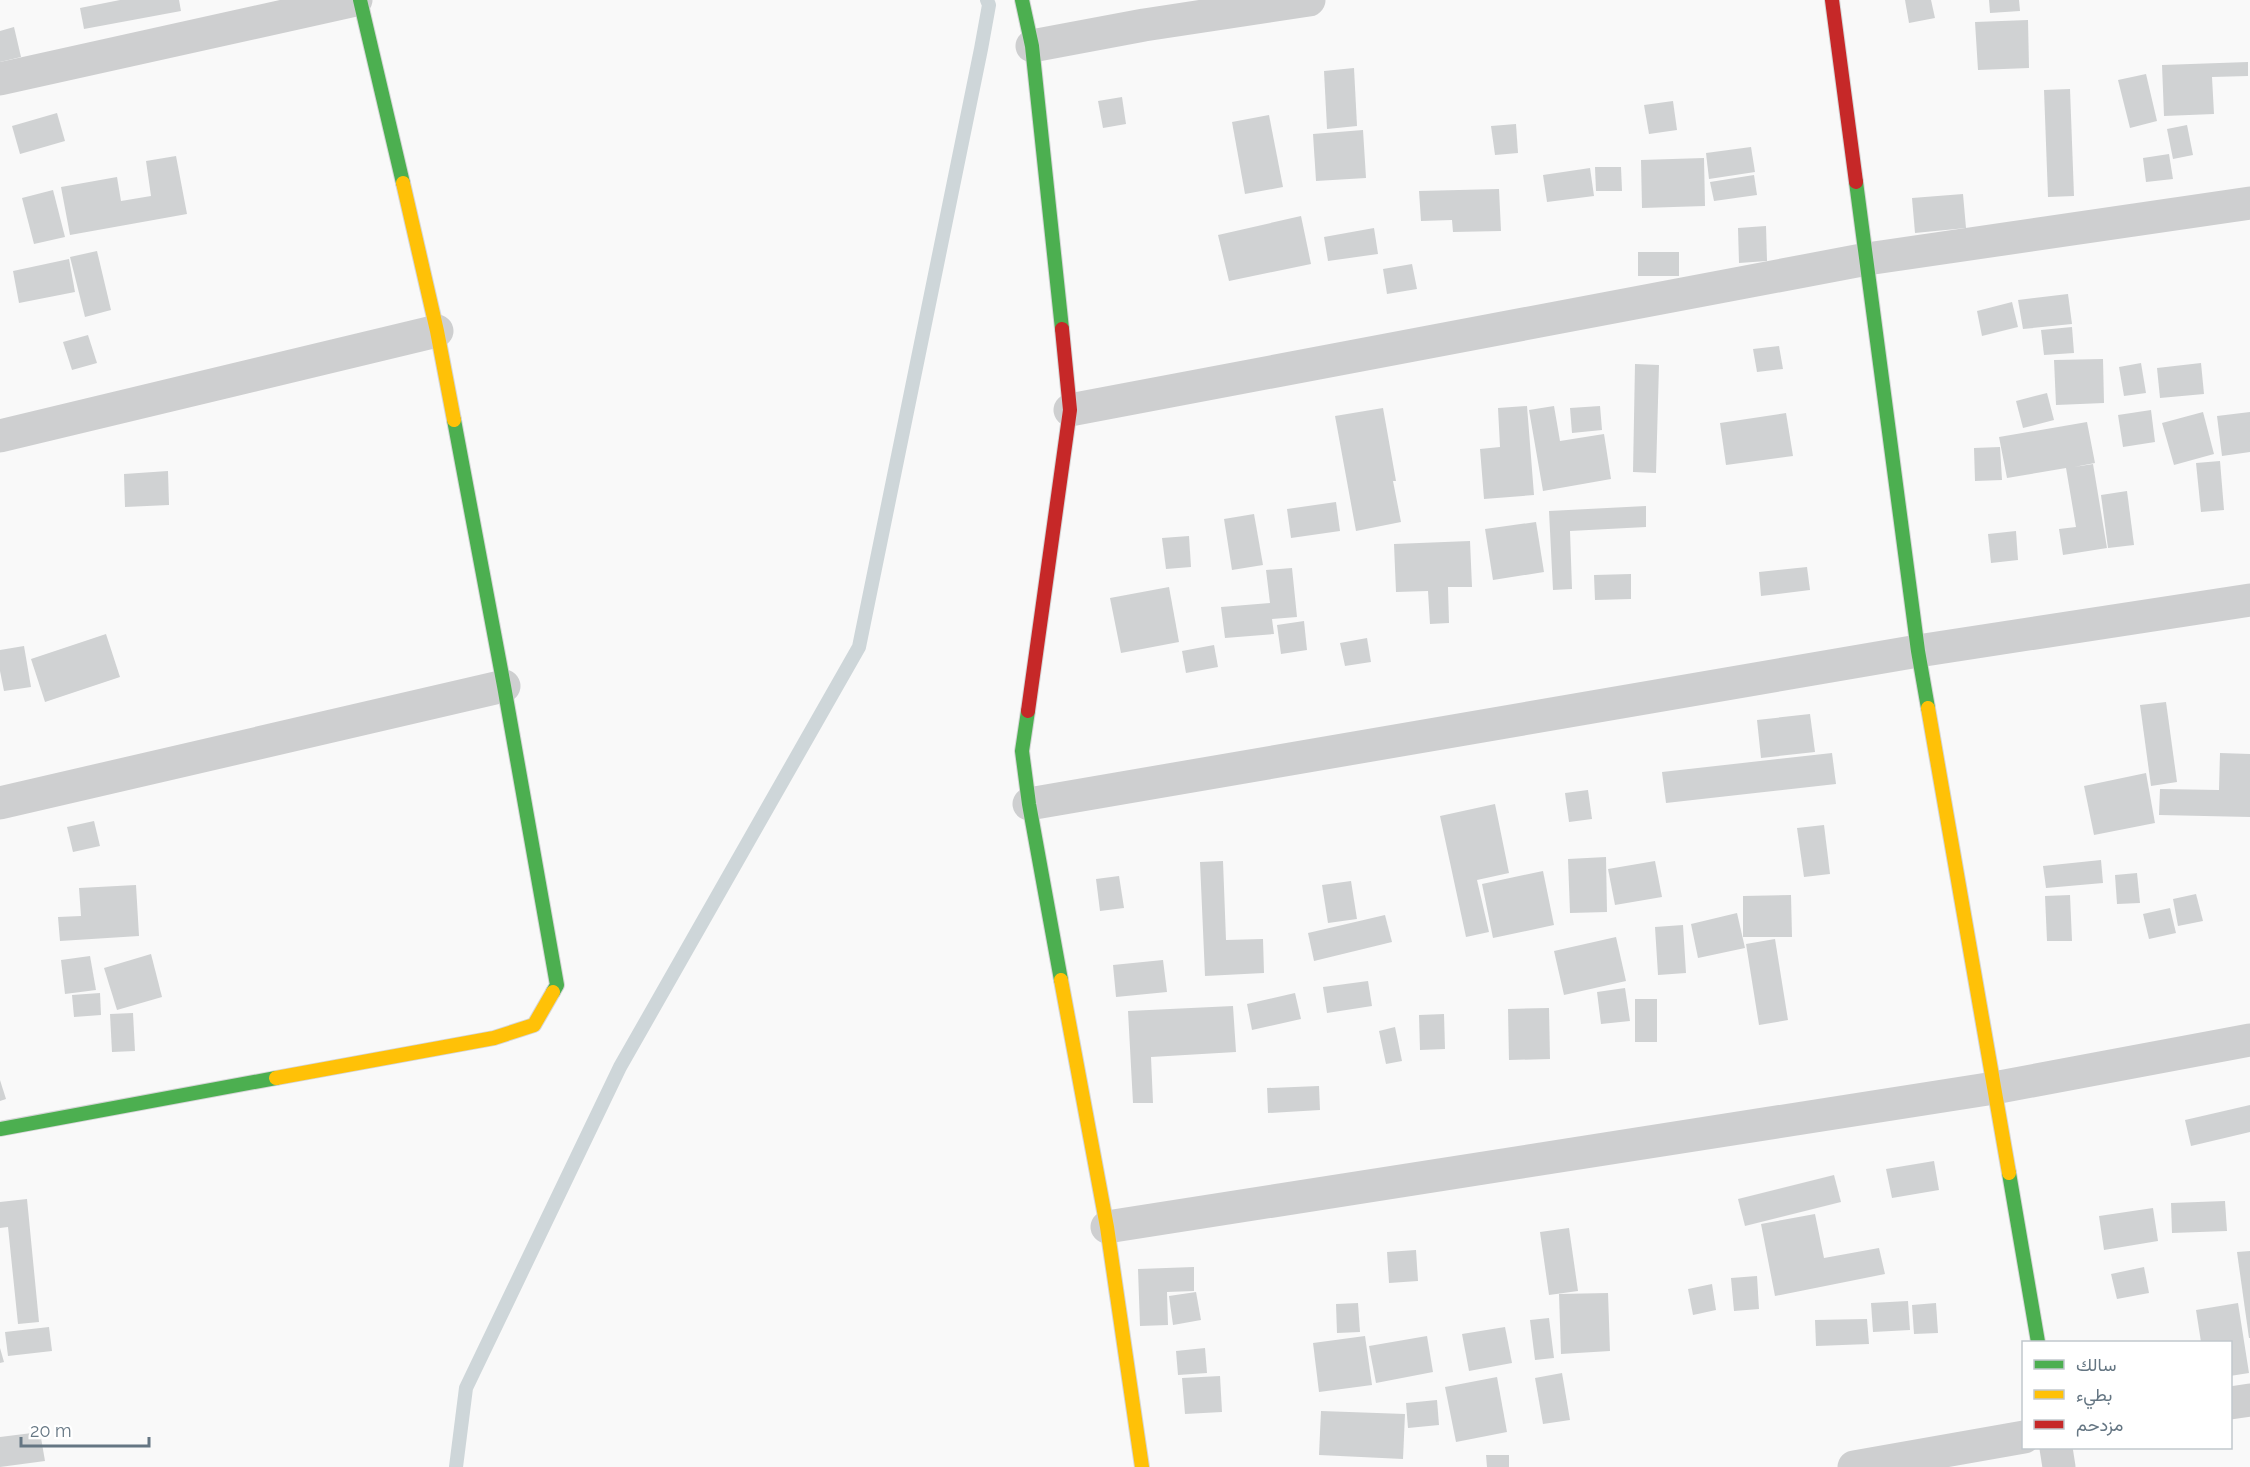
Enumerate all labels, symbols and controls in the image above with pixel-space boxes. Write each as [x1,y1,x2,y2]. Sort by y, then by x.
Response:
legend [2022,1341,2232,1449]
text: سالك [2076,1354,2116,1375]
text: بطيء [2076,1384,2112,1410]
scale bar [21,1410,148,1448]
text: مزدحم [2076,1414,2123,1437]
text: 20 m [30,1420,72,1441]

